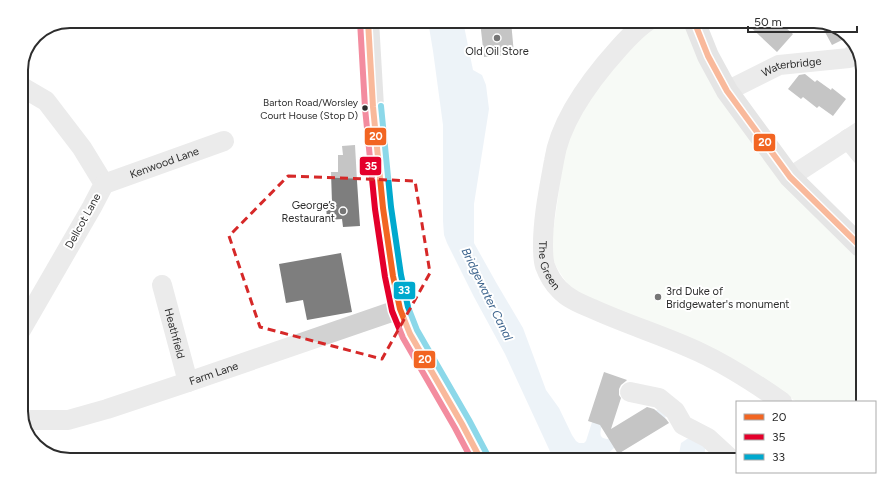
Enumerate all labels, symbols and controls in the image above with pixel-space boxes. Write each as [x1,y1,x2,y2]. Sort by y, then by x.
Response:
scale bar [748,8,857,34]
text: 50 m [754,15,782,29]
marker: Old Oil Store [492,33,502,43]
place label: Old Oil Store [465,45,529,58]
street label: Waterbridge [759,54,822,79]
place label: Barton Road/Worsley Court House (Stop D) [260,96,359,122]
marker: Barton Road/Worsley Court House (Stop D) [360,103,370,113]
line badge: 20 [364,127,387,146]
text: 20 [369,130,383,143]
line badge: 20 [753,133,776,152]
text: 20 [758,136,772,149]
street label: Kenwood Lane [128,144,201,181]
line badge: 35 [359,156,382,176]
text: 35 [365,160,377,173]
street label: Dellcot Lane [63,191,103,251]
place label: George’s Restaurant [281,199,335,225]
marker: George’s Restaurant [338,206,348,216]
street label: The Green [536,241,563,292]
water label: Bridgewater Canal [458,245,516,343]
line badge: 33 [393,281,416,300]
text: 33 [398,284,410,297]
place label: 3rd Duke of Bridgewater's monument [666,285,789,311]
marker: 3rd Duke of Bridgewater's monument [653,292,663,302]
street label: Heathfield [162,307,188,360]
line badge: 20 [413,350,436,369]
text: 20 [418,353,432,366]
street label: Farm Lane [187,359,240,388]
legend [736,401,876,473]
text: 20 [772,410,787,424]
text: 35 [772,430,786,444]
text: 33 [772,450,785,464]

